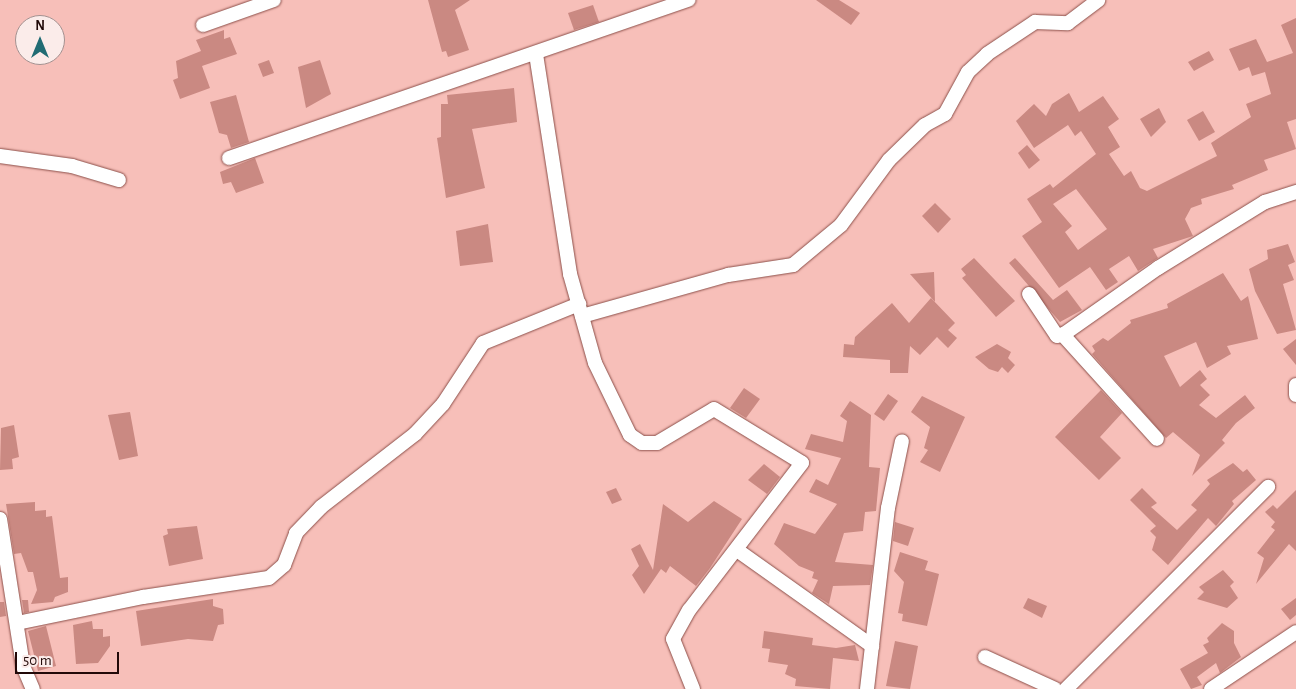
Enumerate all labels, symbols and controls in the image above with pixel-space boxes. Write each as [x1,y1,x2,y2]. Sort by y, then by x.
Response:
north arrow [15,15,65,65]
text: N [35,19,45,33]
scale bar [18,642,121,674]
text: 50 m [23,653,52,668]

